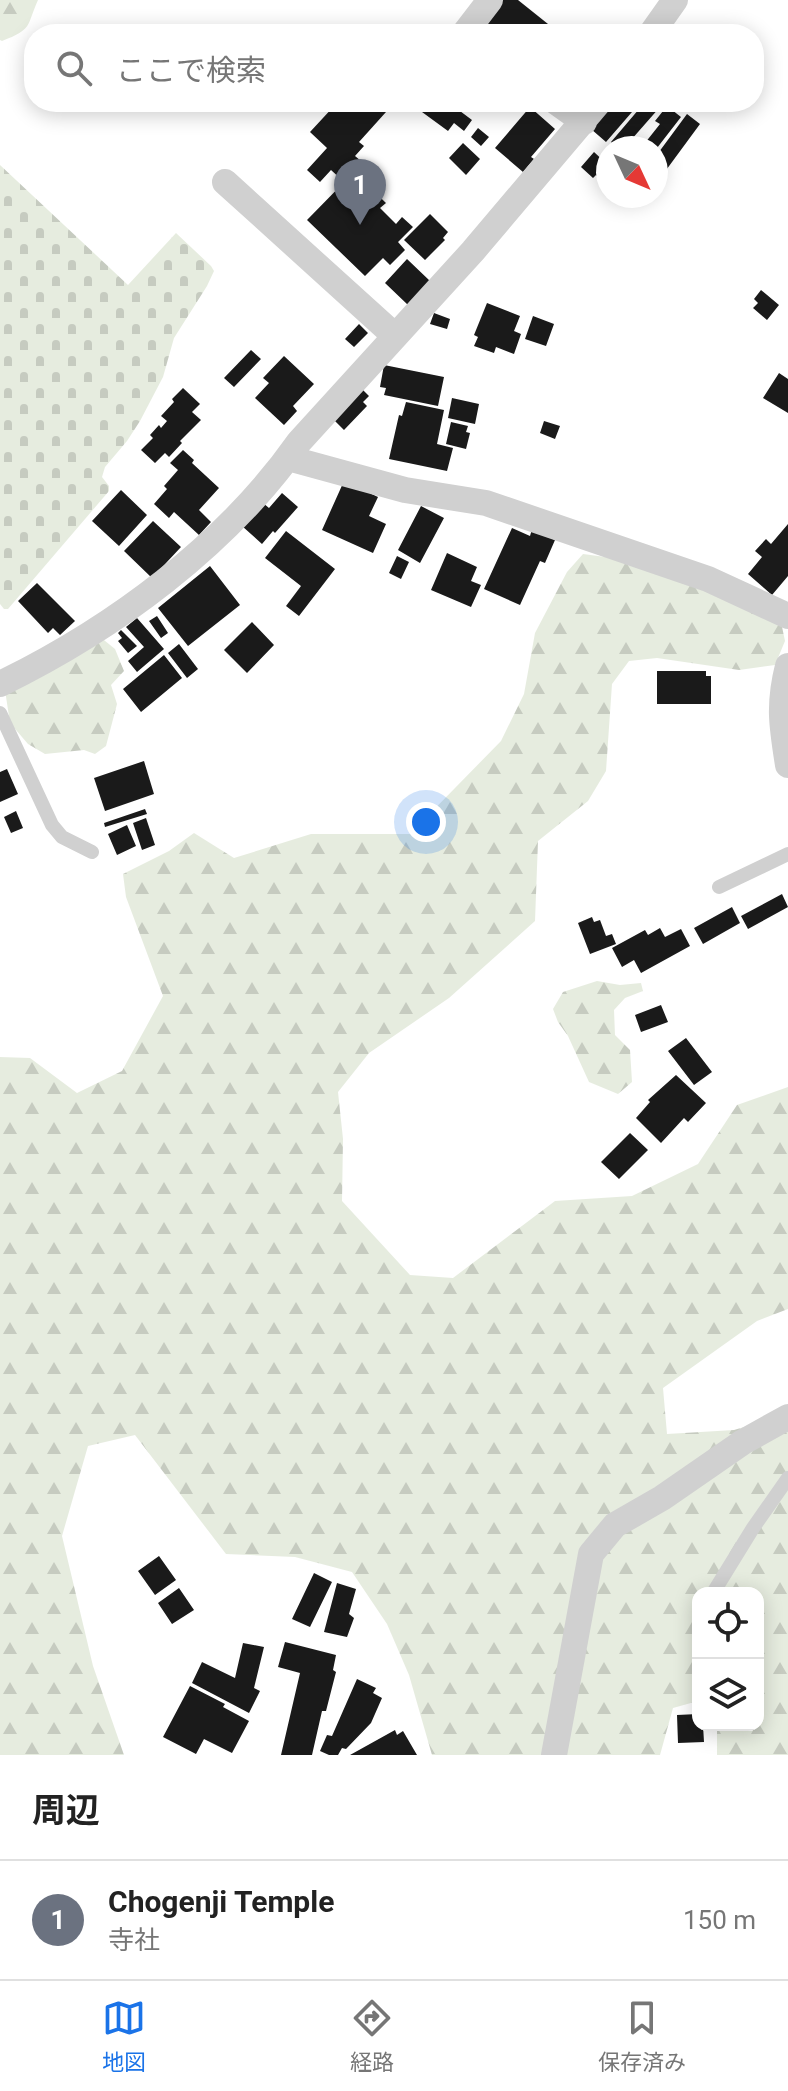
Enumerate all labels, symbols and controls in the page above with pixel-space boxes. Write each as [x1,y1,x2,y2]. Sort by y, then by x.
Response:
search box [24,24,764,112]
icon: search [52,46,96,90]
text: ここで検索 [116,53,266,88]
north arrow [596,136,668,208]
pin: 1 [334,159,386,225]
your location [406,802,446,842]
map controls [692,1587,764,1731]
button: locate [692,1587,764,1659]
button: layers [692,1659,764,1731]
text: 周辺 [32,1790,100,1830]
text: Chogenji Temple [108,1884,334,1919]
text: 1 [51,1905,65,1935]
text: 150 m [683,1905,756,1935]
text: 寺社 [108,1925,160,1955]
tab: 地図 [102,1996,146,2076]
tab: 経路 [350,1996,394,2076]
tab: 保存済み [598,1996,686,2076]

